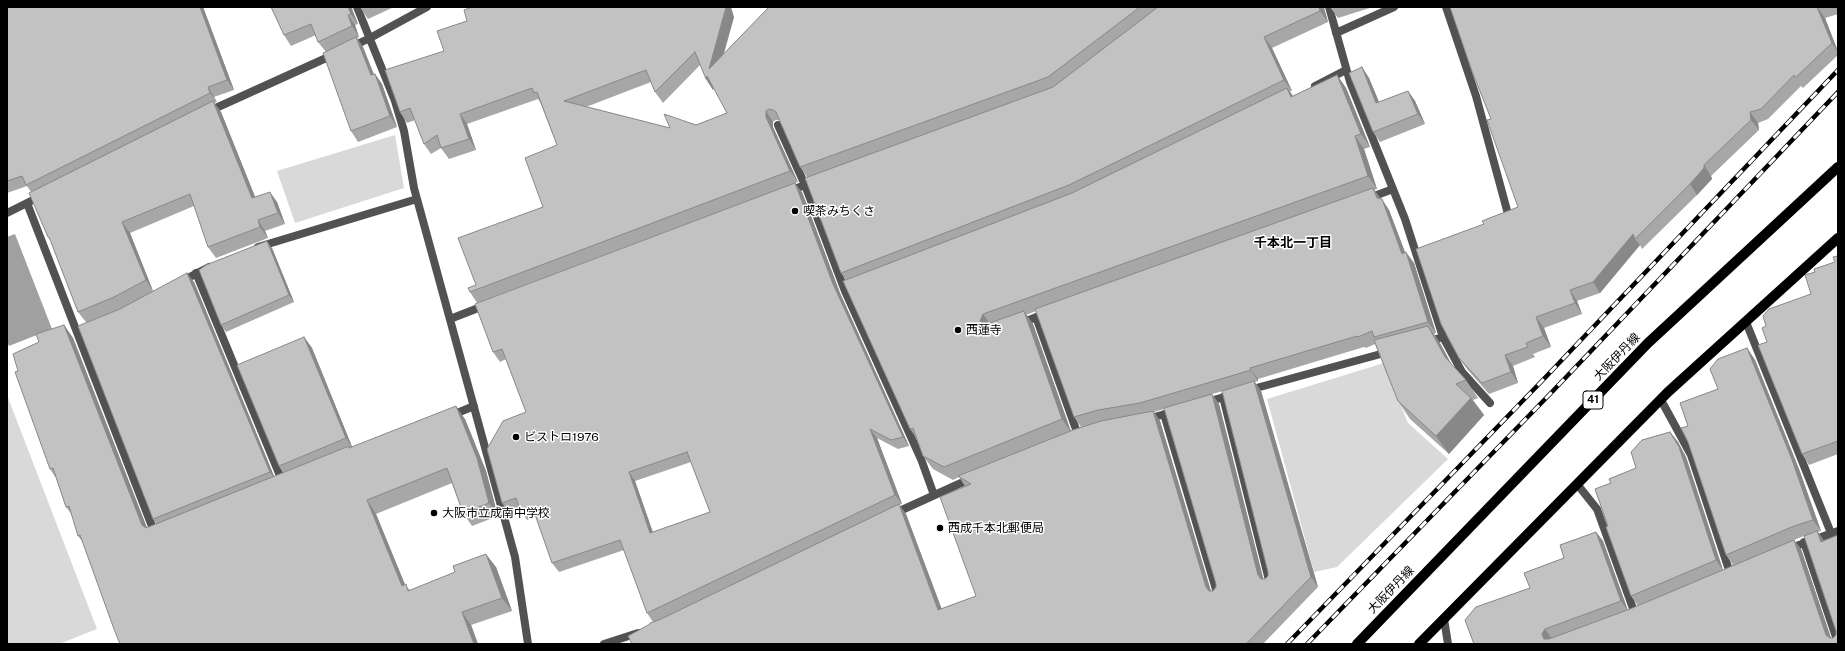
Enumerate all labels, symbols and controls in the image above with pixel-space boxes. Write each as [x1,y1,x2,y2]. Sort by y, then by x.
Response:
place label: 喫茶みちくさ [803,204,875,218]
marker: 喫茶みちくさ [790,206,800,216]
district label: 千本北一丁目 [1254,235,1332,251]
place label: 西蓮寺 [966,323,1002,337]
marker: 西蓮寺 [953,325,963,335]
street label: 大阪伊丹線 [1591,330,1643,384]
road number: 41 [1583,391,1603,409]
place label: ビストロ1976 [524,430,599,444]
marker: ビストロ1976 [511,432,521,442]
place label: 大阪市立成南中学校 [442,506,550,520]
marker: 大阪市立成南中学校 [429,508,439,518]
place label: 西成千本北郵便局 [948,521,1044,535]
marker: 西成千本北郵便局 [935,523,945,533]
street label: 大阪伊丹線 [1365,563,1417,617]

